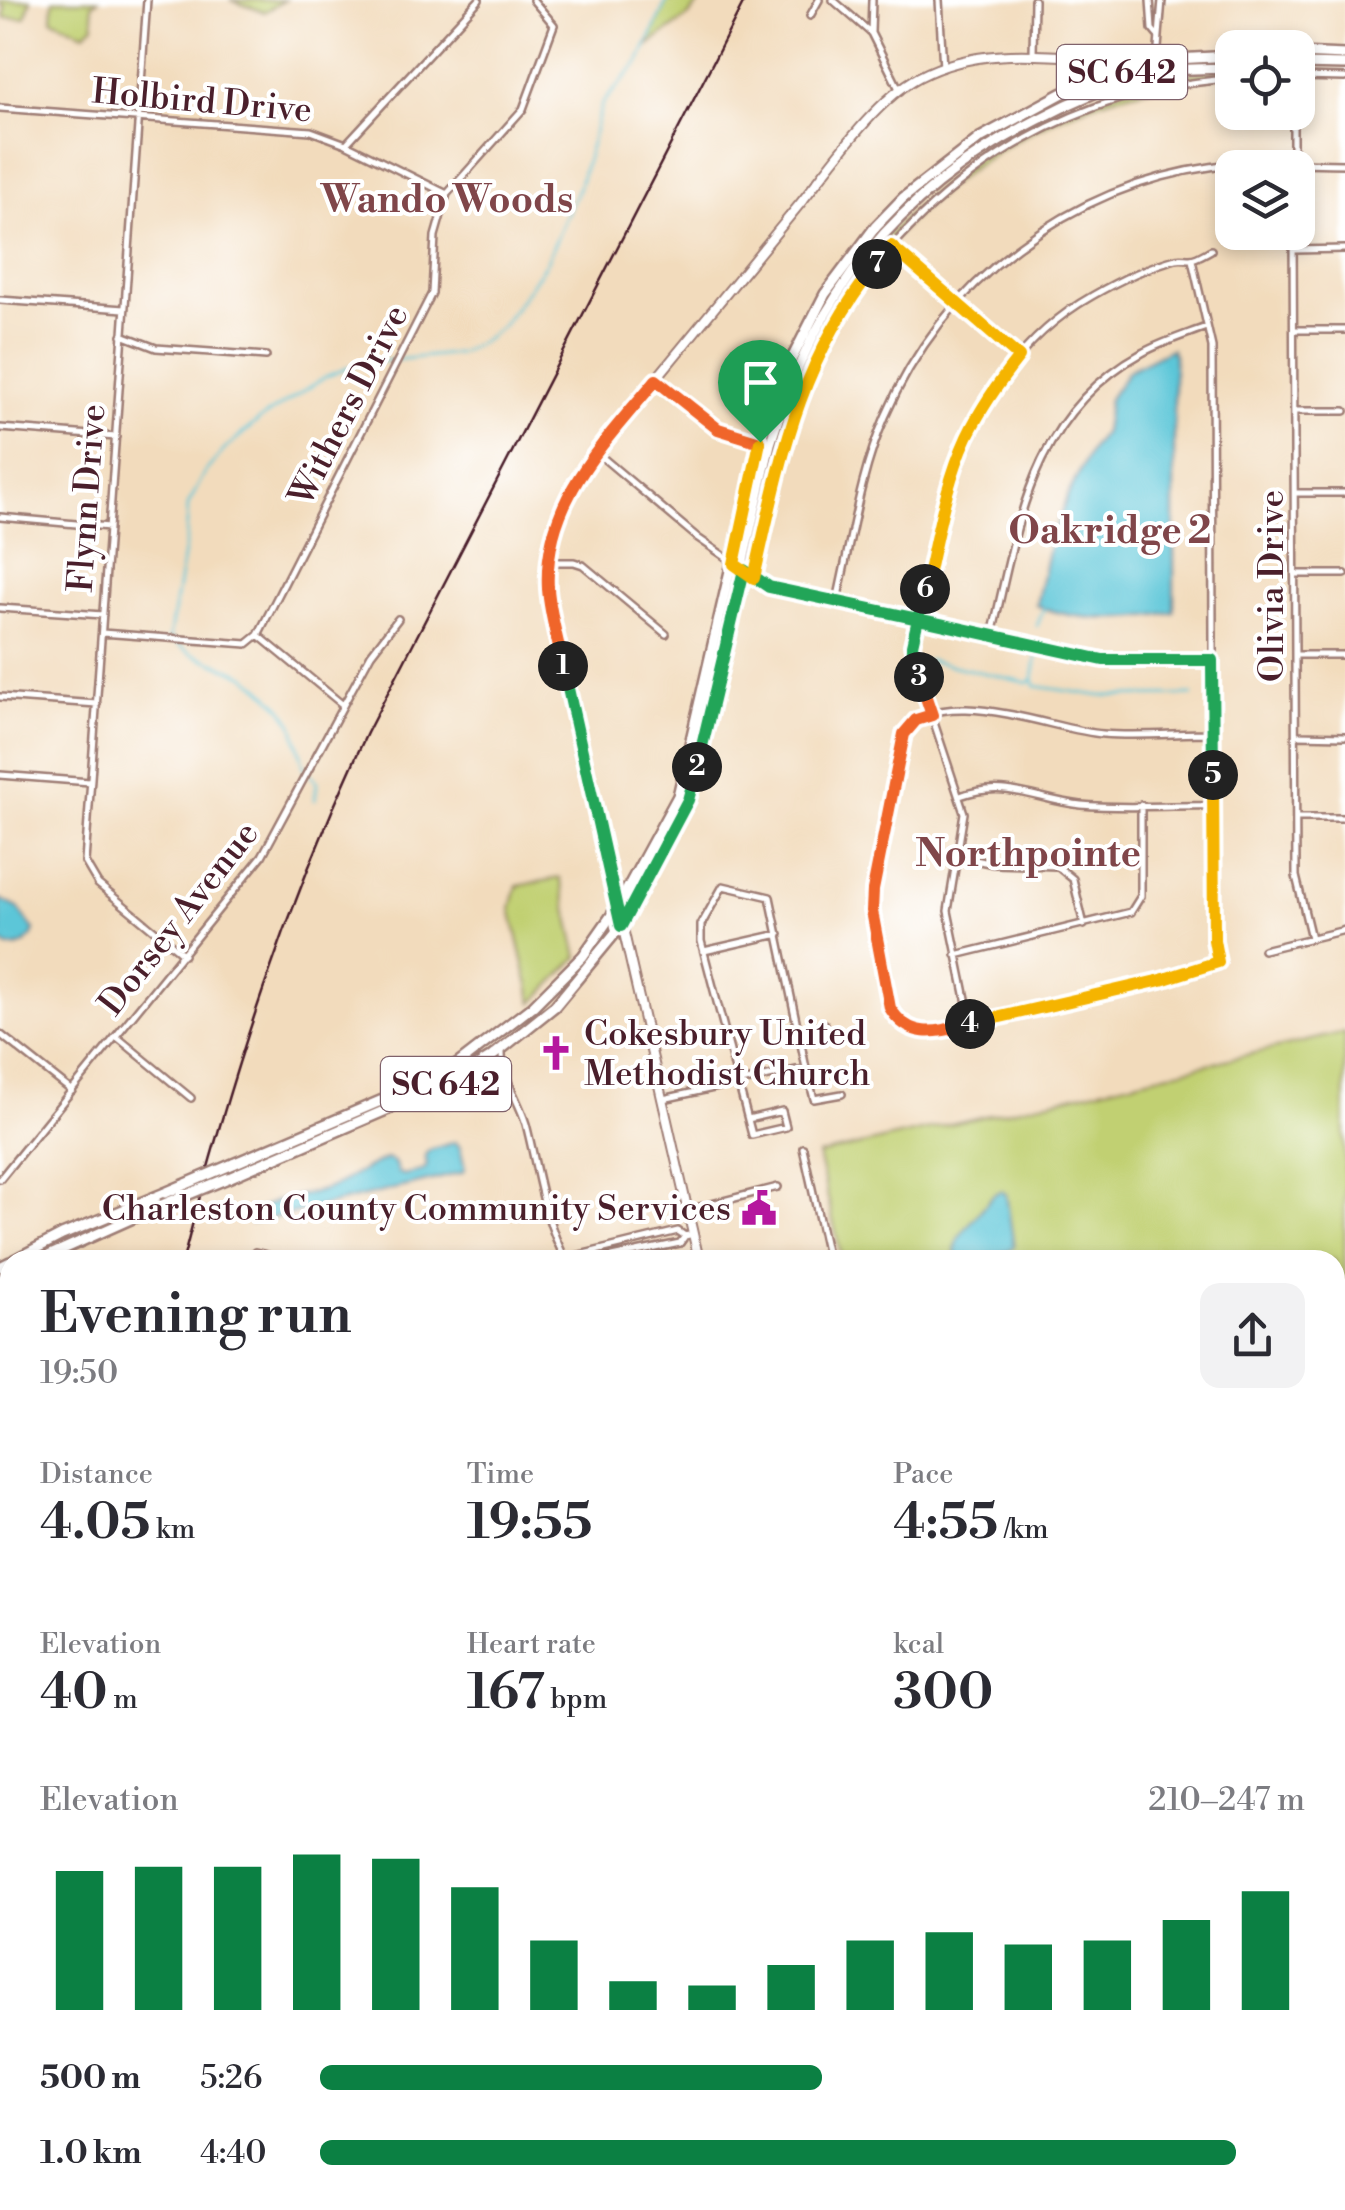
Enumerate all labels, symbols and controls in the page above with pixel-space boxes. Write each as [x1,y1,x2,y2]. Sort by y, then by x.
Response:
map controls [1215,30,1315,250]
button: locate [1215,30,1315,130]
road number: SC 642 [1057,45,1187,99]
street label: Holbird Drive [90,70,314,133]
button: layers [1215,150,1315,250]
district label: Wando Woods [320,177,573,224]
pin: 7 [852,239,902,289]
text: 7 [869,246,885,281]
street label: Withers Drive [280,298,418,514]
pin [718,340,803,443]
icon: arrive [733,355,788,410]
street label: Flynn Drive [59,403,116,594]
street label: Olivia Drive [1251,490,1294,682]
district label: Oakridge 2 [1009,508,1211,555]
pin: 6 [900,564,950,614]
text: 6 [916,571,934,606]
pin: 1 [538,641,588,691]
text: 1 [556,648,570,683]
pin: 3 [894,652,944,702]
text: 3 [911,659,927,694]
pin: 2 [672,742,722,792]
text: 2 [688,749,706,784]
pin: 5 [1188,750,1238,800]
text: 5 [1204,757,1222,792]
street label: Dorsey Avenue [90,813,268,1025]
district label: Northpointe [915,831,1141,878]
pin: 4 [945,999,995,1049]
text: 4 [961,1006,979,1041]
place label: Cokesbury United Methodist Church [584,1013,871,1096]
church icon: Cokesbury United Methodist Church [537,1034,575,1072]
road number: SC 642 [381,1057,511,1111]
place label: Charleston County Community Services [102,1188,731,1231]
public building icon: Charleston County Community Services [740,1189,778,1227]
text: Evening run [40,1281,352,1350]
button: share [1200,1283,1305,1388]
text: 19:50 [40,1353,118,1393]
text: Distance [40,1457,153,1492]
text: Time [467,1457,534,1492]
text: Pace [893,1457,953,1492]
text: 4.05 [40,1492,150,1554]
text: 19:55 [467,1492,592,1554]
text: 4:55 [893,1492,998,1554]
text: km [150,1512,195,1547]
text: /km [998,1512,1048,1547]
text: Elevation [40,1627,161,1662]
text: Heart rate [467,1627,596,1662]
text: kcal [893,1627,944,1662]
text: 40 [40,1662,108,1724]
text: 167 [467,1662,545,1724]
text: 300 [893,1662,993,1724]
text: m [108,1682,138,1717]
text: bpm [545,1682,607,1717]
text: Elevation [40,1780,179,1820]
text: 210–247 m [1148,1780,1305,1820]
text: 500 m [40,2058,141,2098]
text: 5:26 [200,2058,263,2098]
text: 1.0 km [40,2133,142,2173]
text: 4:40 [200,2133,267,2173]

